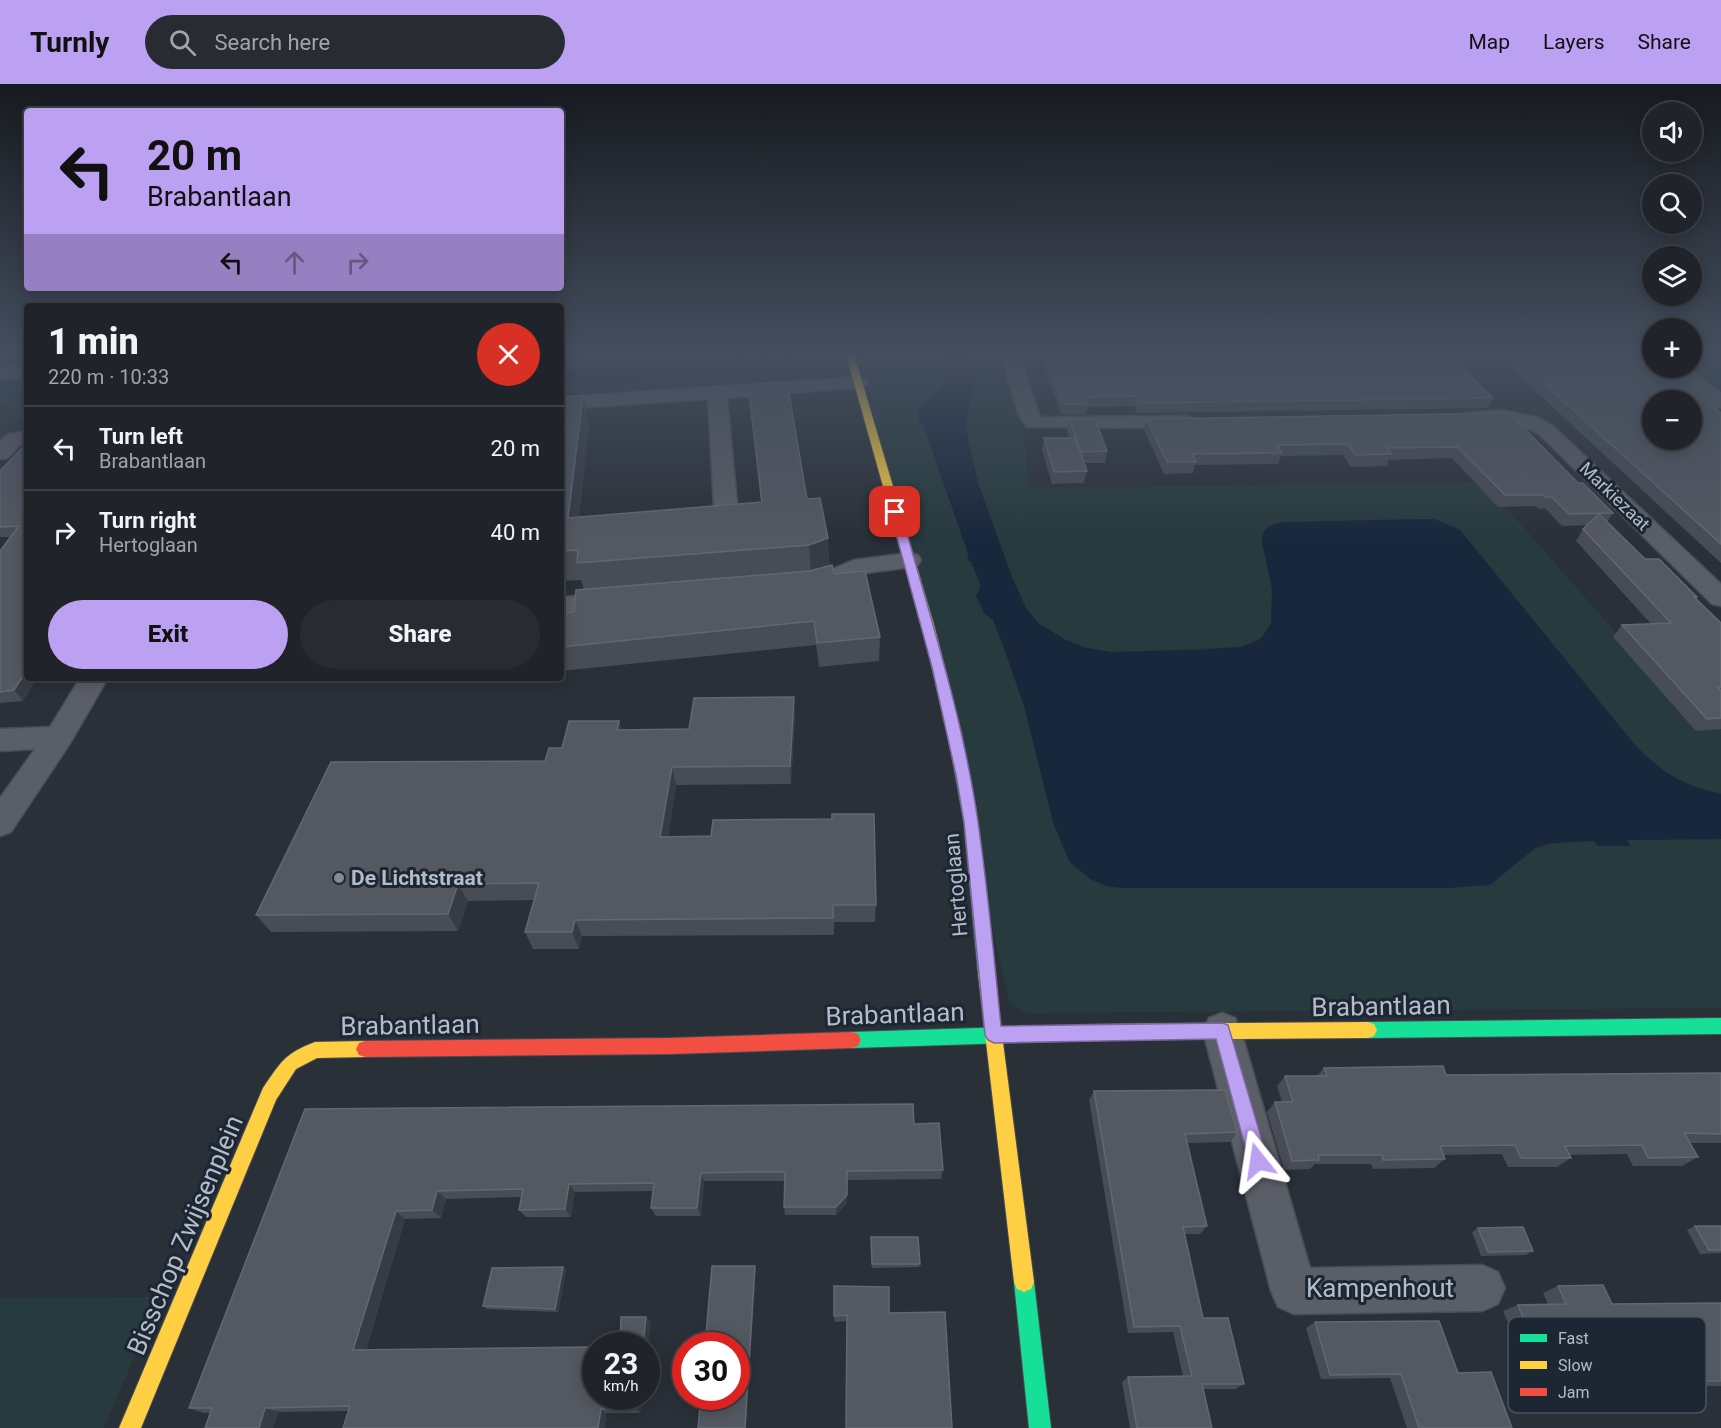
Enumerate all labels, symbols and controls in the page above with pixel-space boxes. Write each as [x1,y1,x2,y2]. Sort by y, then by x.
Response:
search box [145,15,565,69]
text: Turnly [30,26,109,59]
icon: search [166,26,199,59]
text: Search here [214,30,330,55]
text: Map [1468,30,1510,54]
text: Layers [1543,30,1604,54]
text: Share [1637,30,1691,54]
map controls [1642,102,1702,450]
button: sound [1642,102,1702,162]
text: 20 m [147,131,242,180]
icon: left [48,132,126,210]
button: search [1642,174,1702,234]
text: Brabantlaan [147,181,292,213]
icon: left [215,246,248,279]
icon: ahead [278,246,311,279]
icon: right [341,246,374,279]
button: layers [1642,246,1702,306]
button: + [1642,318,1702,378]
text: 1 min [48,321,139,363]
button: close [477,323,540,386]
text: 220 m · 10:33 [48,365,169,389]
button: − [1642,390,1702,450]
text: Turn left [99,424,183,449]
icon: left [48,432,81,465]
text: 20 m [491,436,540,461]
text: Brabantlaan [99,449,206,473]
street label: Markiezaat [1576,458,1654,535]
pin [869,486,920,537]
icon: arrive [878,495,911,528]
text: Turn right [99,508,196,533]
icon: right [48,516,81,549]
text: 40 m [491,520,540,545]
text: Hertoglaan [99,533,198,557]
button: Exit [48,600,288,669]
button: Share [300,600,540,669]
street label: Hertoglaan [940,832,972,938]
place label: De Lichtstraat [351,866,483,890]
marker: De Lichtstraat [332,871,346,885]
street label: Brabantlaan [1311,990,1451,1022]
street label: Brabantlaan [825,997,965,1031]
street label: Brabantlaan [340,1009,480,1041]
street label: Bisschop Zwijsenplein [121,1111,249,1359]
position arrow [1226,1129,1290,1193]
street label: Kampenhout [1306,1273,1454,1303]
legend [1508,1317,1706,1413]
text: Fast [1558,1329,1589,1348]
speed limit sign: 30 [672,1332,750,1410]
text: 23 [604,1346,638,1381]
text: Slow [1558,1356,1593,1375]
text: km/h [603,1377,639,1395]
text: Jam [1558,1383,1590,1402]

